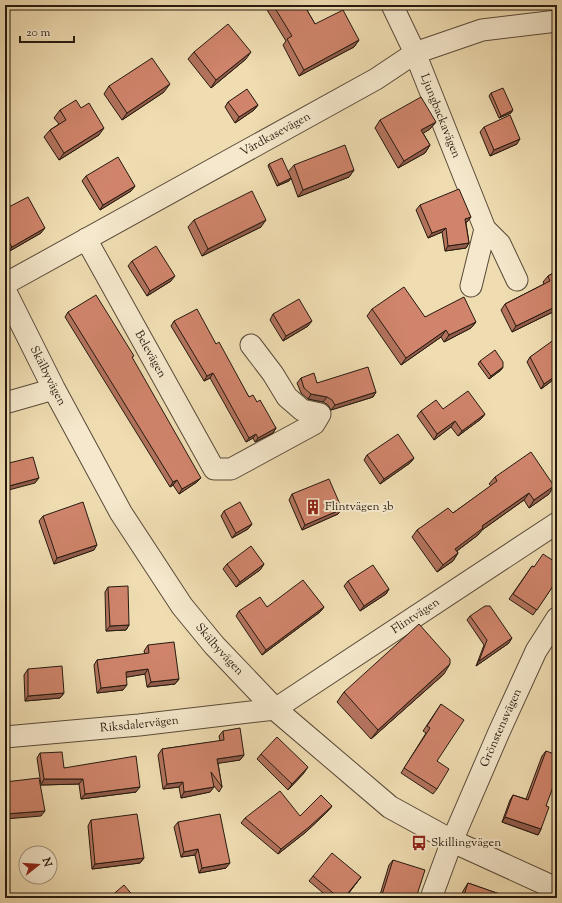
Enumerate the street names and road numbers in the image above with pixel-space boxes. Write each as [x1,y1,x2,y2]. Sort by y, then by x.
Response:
street label: Ljungbackavägen [415,71,465,161]
street label: Vårdkasevägen [237,108,314,161]
street label: Belevägen [130,327,171,381]
street label: Skälbyvägen [25,343,70,409]
street label: Flintvägen [388,594,443,639]
street label: Skälbyvägen [191,619,248,680]
street label: Grönstensvägen [476,686,527,770]
street label: Riksdalervägen [99,711,180,737]

